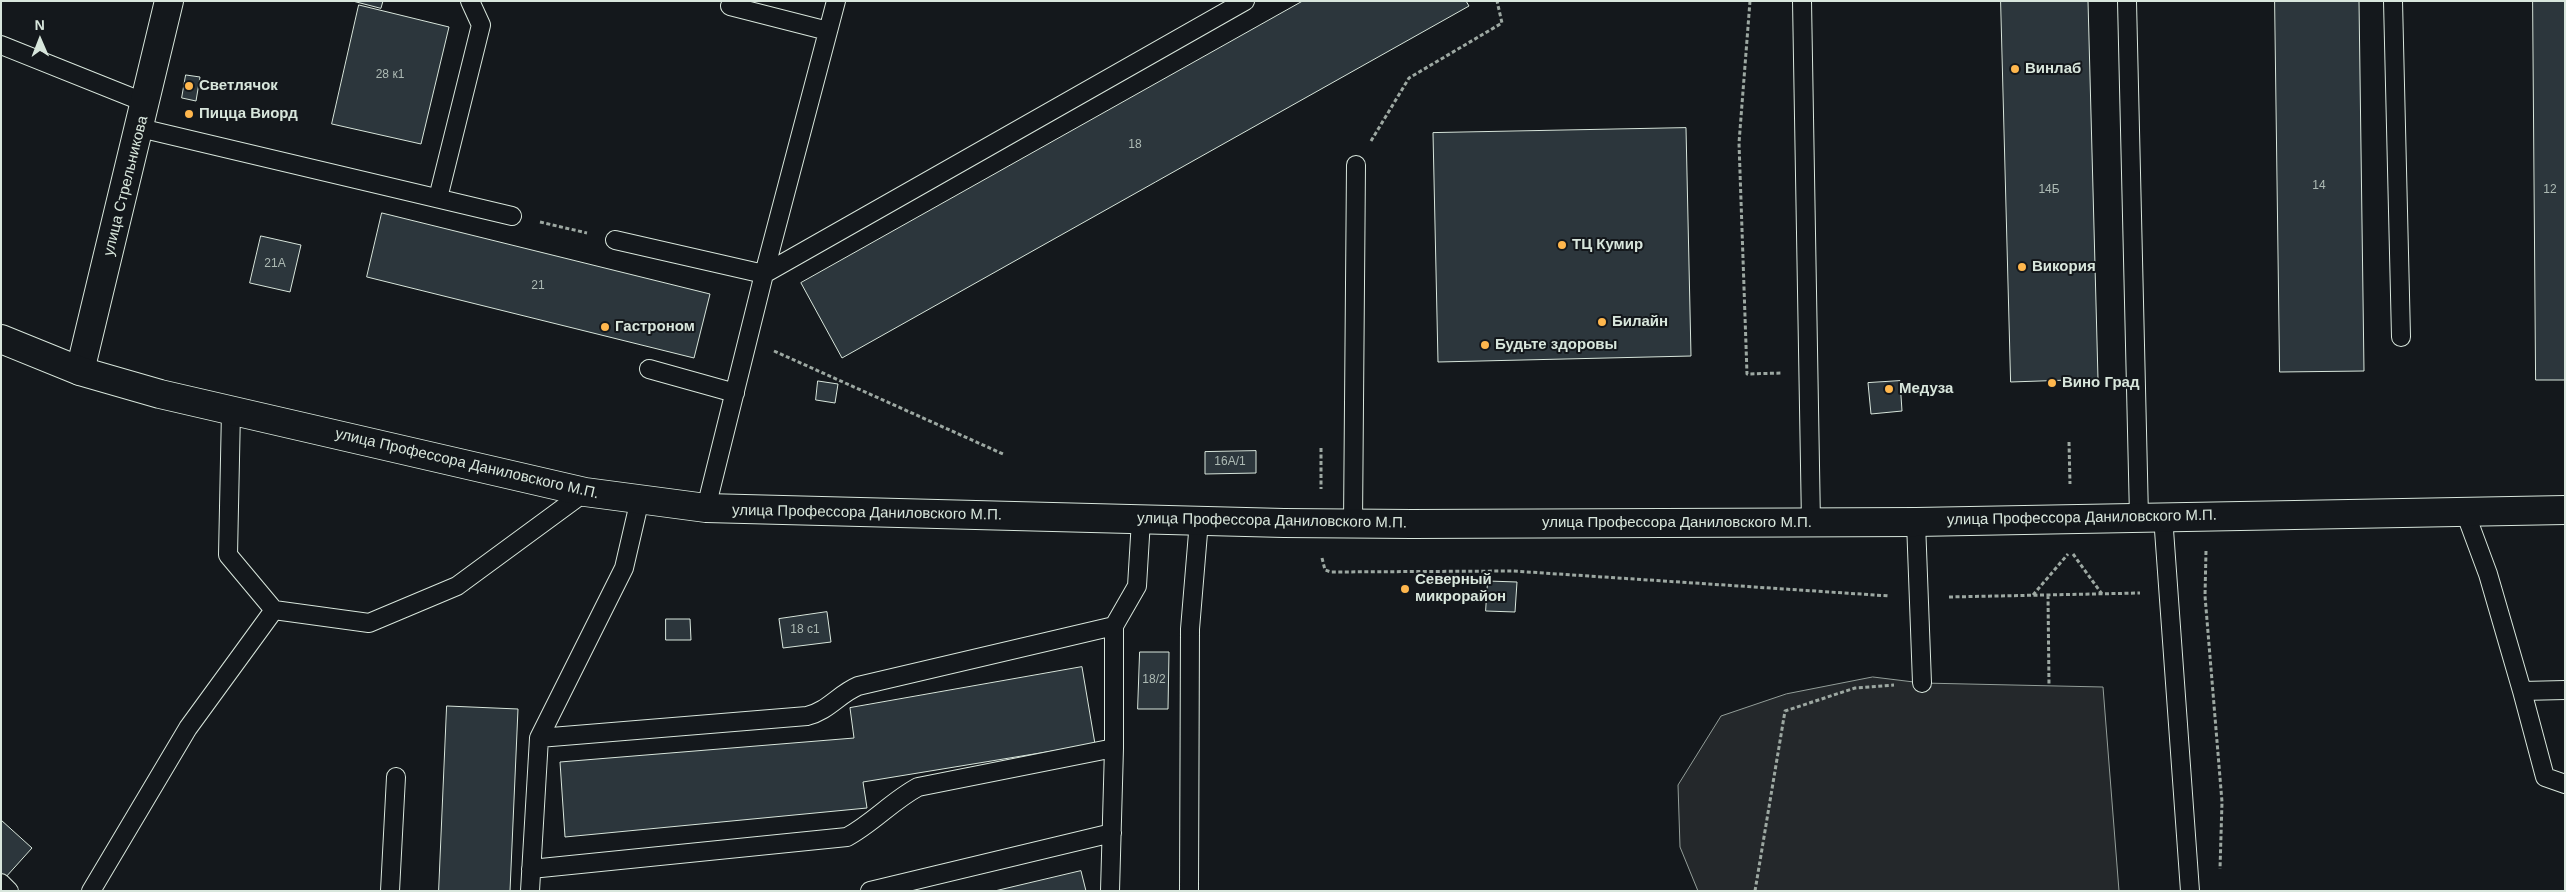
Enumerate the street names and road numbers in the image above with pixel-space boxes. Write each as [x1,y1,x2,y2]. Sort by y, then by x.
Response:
street label: улица Стрельникова [100,114,152,258]
street label: улица Профессора Даниловского М.П. [333,425,601,503]
street label: улица Профессора Даниловского М.П. [732,502,1002,524]
street label: улица Профессора Даниловского М.П. [1947,507,2217,529]
street label: улица Профессора Даниловского М.П. [1137,510,1407,532]
street label: улица Профессора Даниловского М.П. [1542,514,1812,532]

